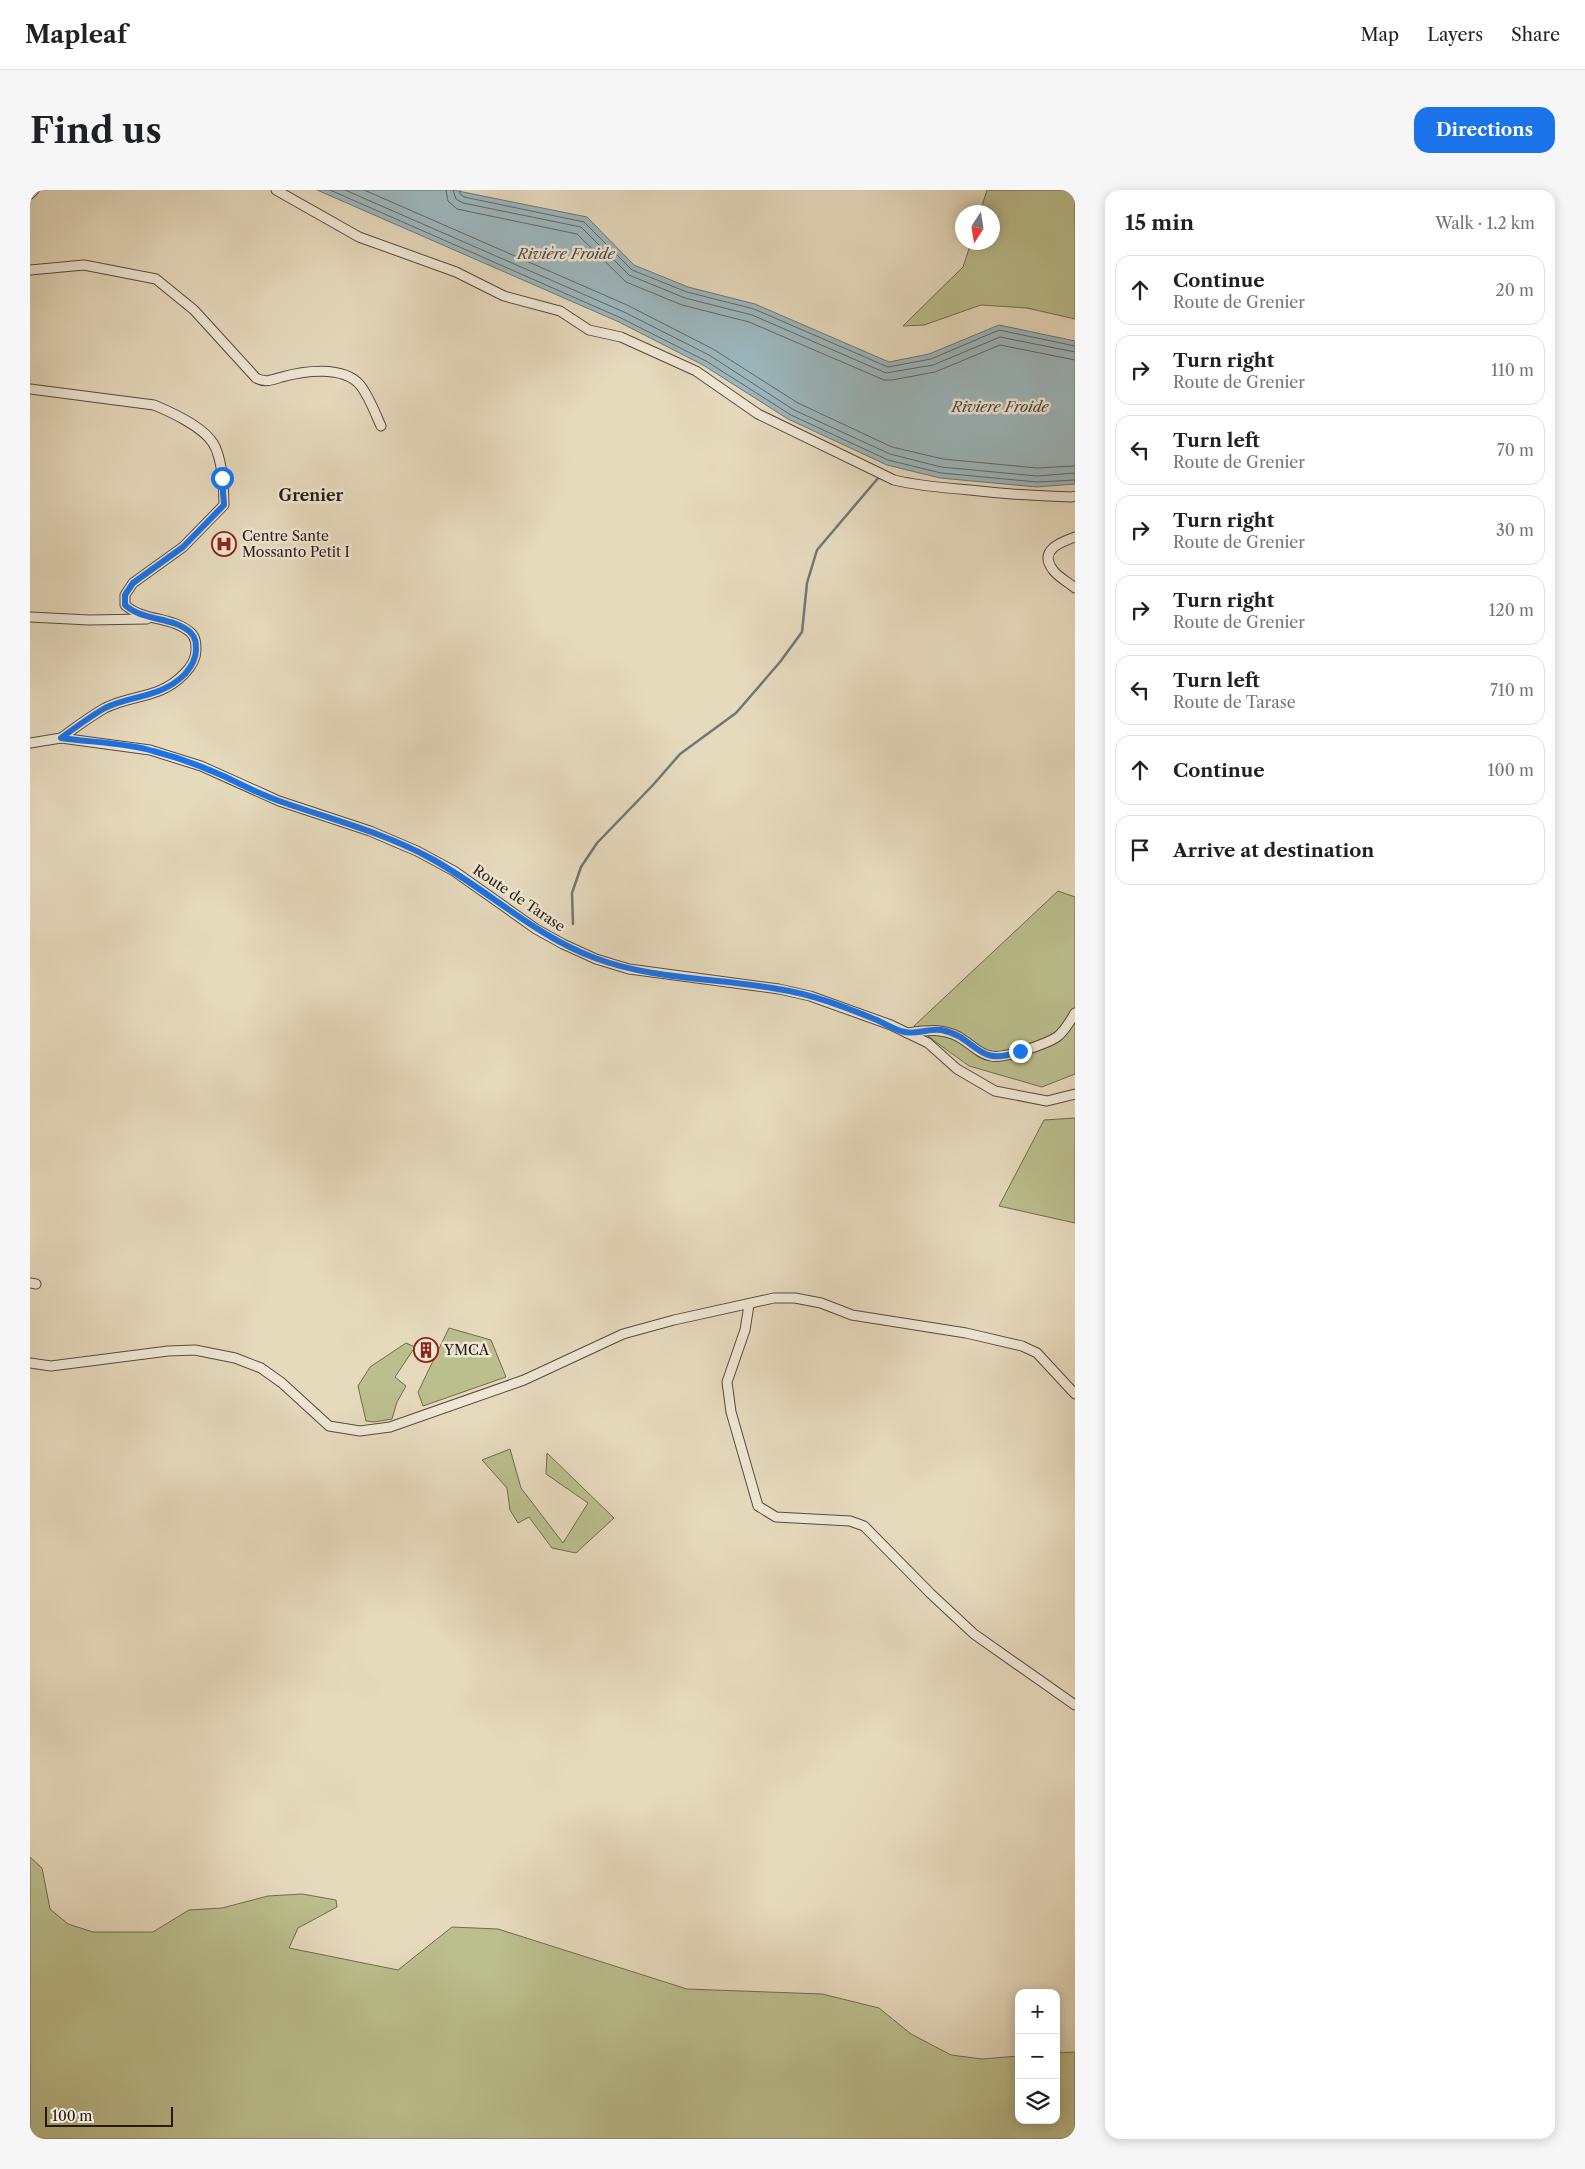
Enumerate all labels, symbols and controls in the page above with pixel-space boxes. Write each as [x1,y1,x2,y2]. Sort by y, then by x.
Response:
text: Mapleaf [25,20,127,49]
text: Map [1361,24,1399,46]
text: Layers [1427,24,1483,46]
text: Share [1511,24,1560,46]
button: Directions [1414,107,1555,153]
text: Find us [30,109,162,152]
north arrow [955,205,1000,250]
text: 15 min [1125,210,1194,235]
text: Walk · 1.2 km [1435,213,1535,233]
water label: Rivière Froide [516,244,615,263]
text: Continue [1173,269,1265,292]
icon: ahead [1126,276,1154,304]
text: 20 m [1495,280,1534,300]
text: Route de Grenier [1173,292,1305,312]
text: Turn right [1173,349,1274,372]
icon: right [1126,356,1154,384]
text: 110 m [1491,360,1534,380]
text: Route de Grenier [1173,372,1305,392]
water label: Riviere Froide [951,397,1049,416]
text: Turn left [1173,429,1260,452]
icon: left [1126,436,1154,464]
text: 70 m [1497,440,1534,460]
text: Route de Grenier [1173,452,1305,472]
route start [211,467,234,490]
district label: Grenier [279,485,344,505]
text: Turn right [1173,509,1274,532]
icon: right [1126,516,1154,544]
text: 30 m [1496,520,1534,540]
place label: Centre Sante Mossanto Petit I [242,527,350,561]
hospital icon: Centre Sante Mossanto Petit I [211,531,237,557]
text: Route de Grenier [1173,532,1305,552]
text: Turn right [1173,589,1274,612]
icon: right [1126,596,1154,624]
text: 120 m [1489,600,1534,620]
text: Route de Grenier [1173,612,1305,632]
text: Turn left [1173,669,1260,692]
icon: left [1126,676,1154,704]
text: 710 m [1490,680,1534,700]
text: Route de Tarase [1173,692,1296,712]
icon: ahead [1126,756,1154,784]
text: Continue [1173,759,1265,782]
text: 100 m [1488,760,1534,780]
icon: arrive [1126,836,1154,864]
text: Arrive at destination [1173,839,1374,862]
street label: Route de Tarase [469,861,569,936]
route end [1009,1040,1032,1063]
building icon: YMCA [413,1337,439,1363]
place label: YMCA [443,1341,490,1359]
map controls [1015,1989,1060,2124]
button: + [1015,1989,1060,2034]
button: − [1015,2034,1060,2079]
button: layers [1015,2079,1060,2124]
scale bar [45,2104,172,2127]
text: 100 m [52,2107,92,2125]

